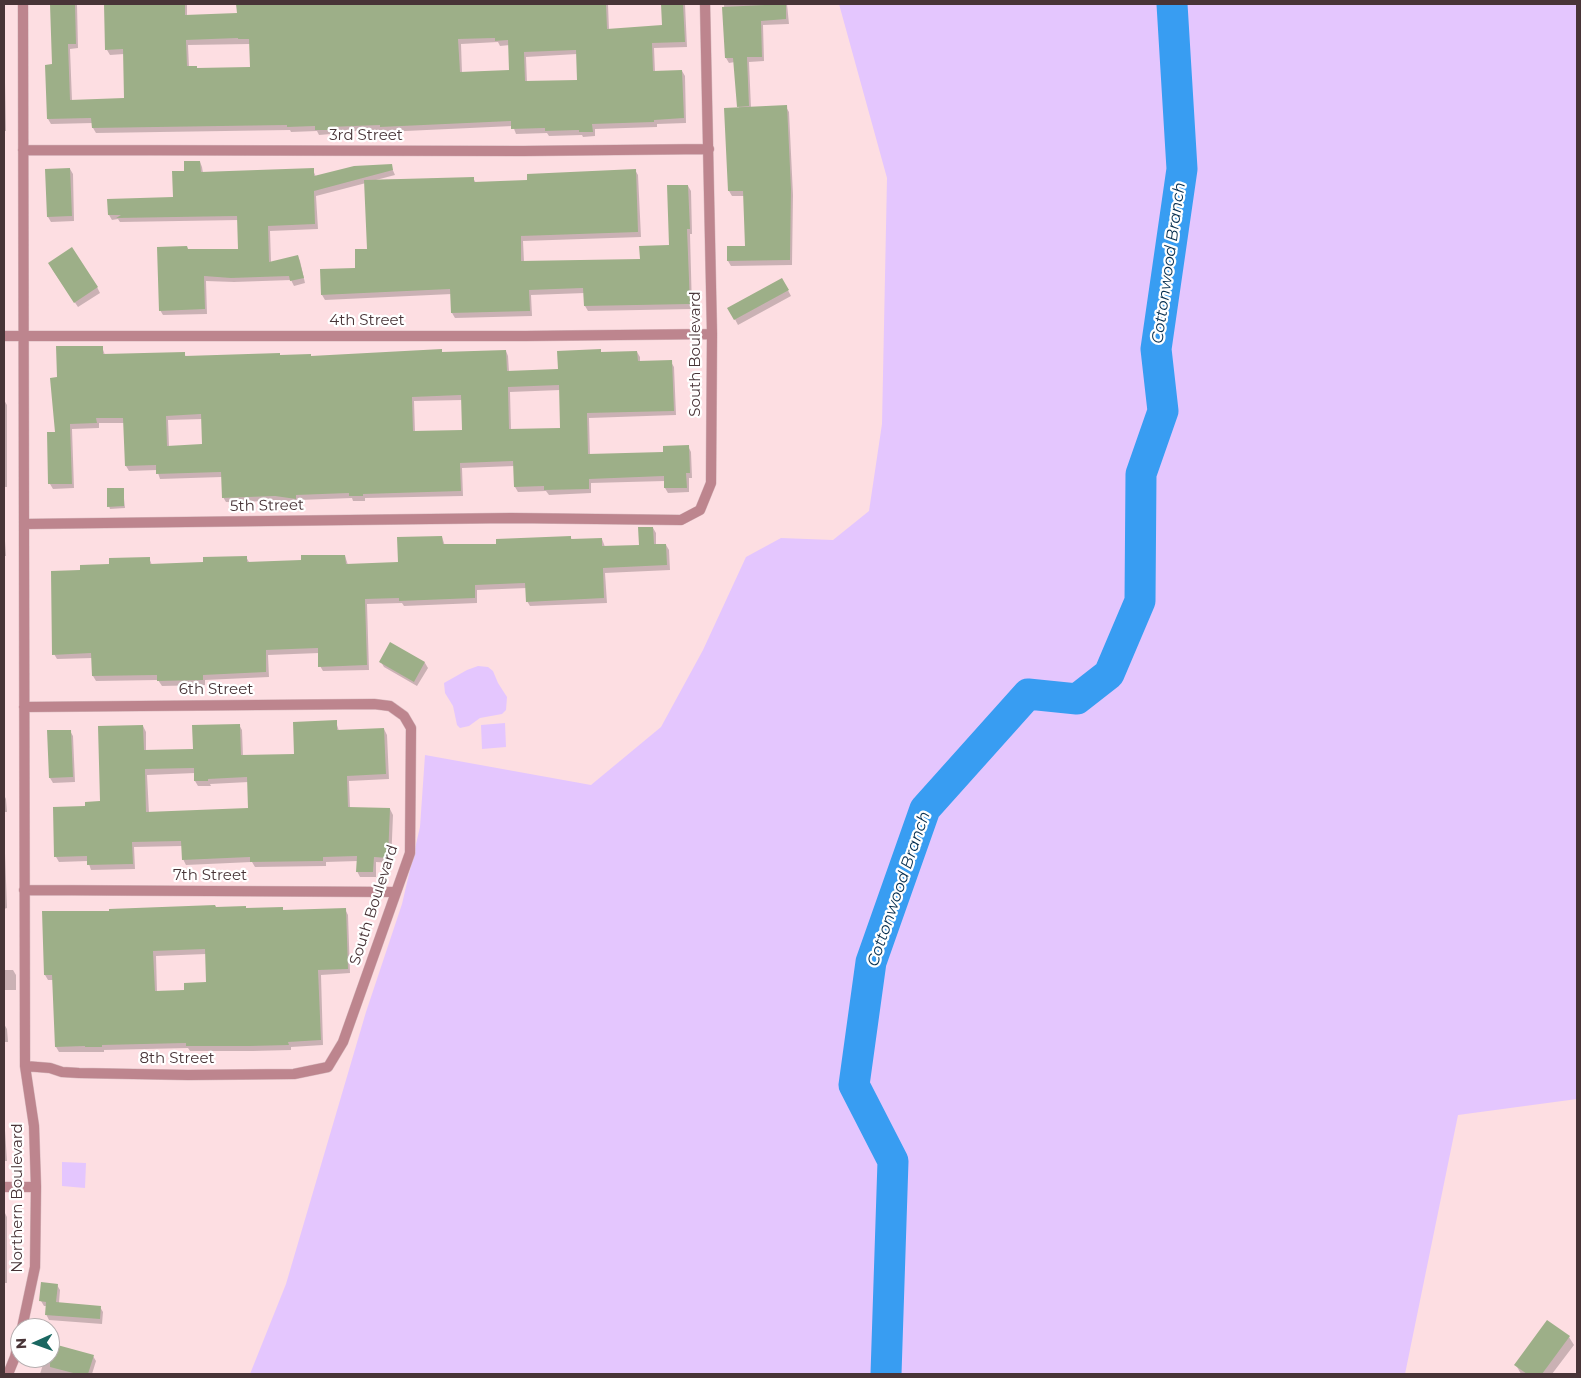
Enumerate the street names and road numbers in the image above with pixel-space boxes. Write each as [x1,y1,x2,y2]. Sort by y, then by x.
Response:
street label: 3rd Street [329,127,403,145]
street label: South Boulevard [687,291,705,417]
street label: 4th Street [329,312,405,330]
street label: 5th Street [230,496,304,516]
street label: 6th Street [179,681,253,699]
street label: South Boulevard [346,843,402,967]
street label: 7th Street [173,867,247,885]
street label: 8th Street [139,1050,215,1068]
street label: Northern Boulevard [9,1123,27,1273]

